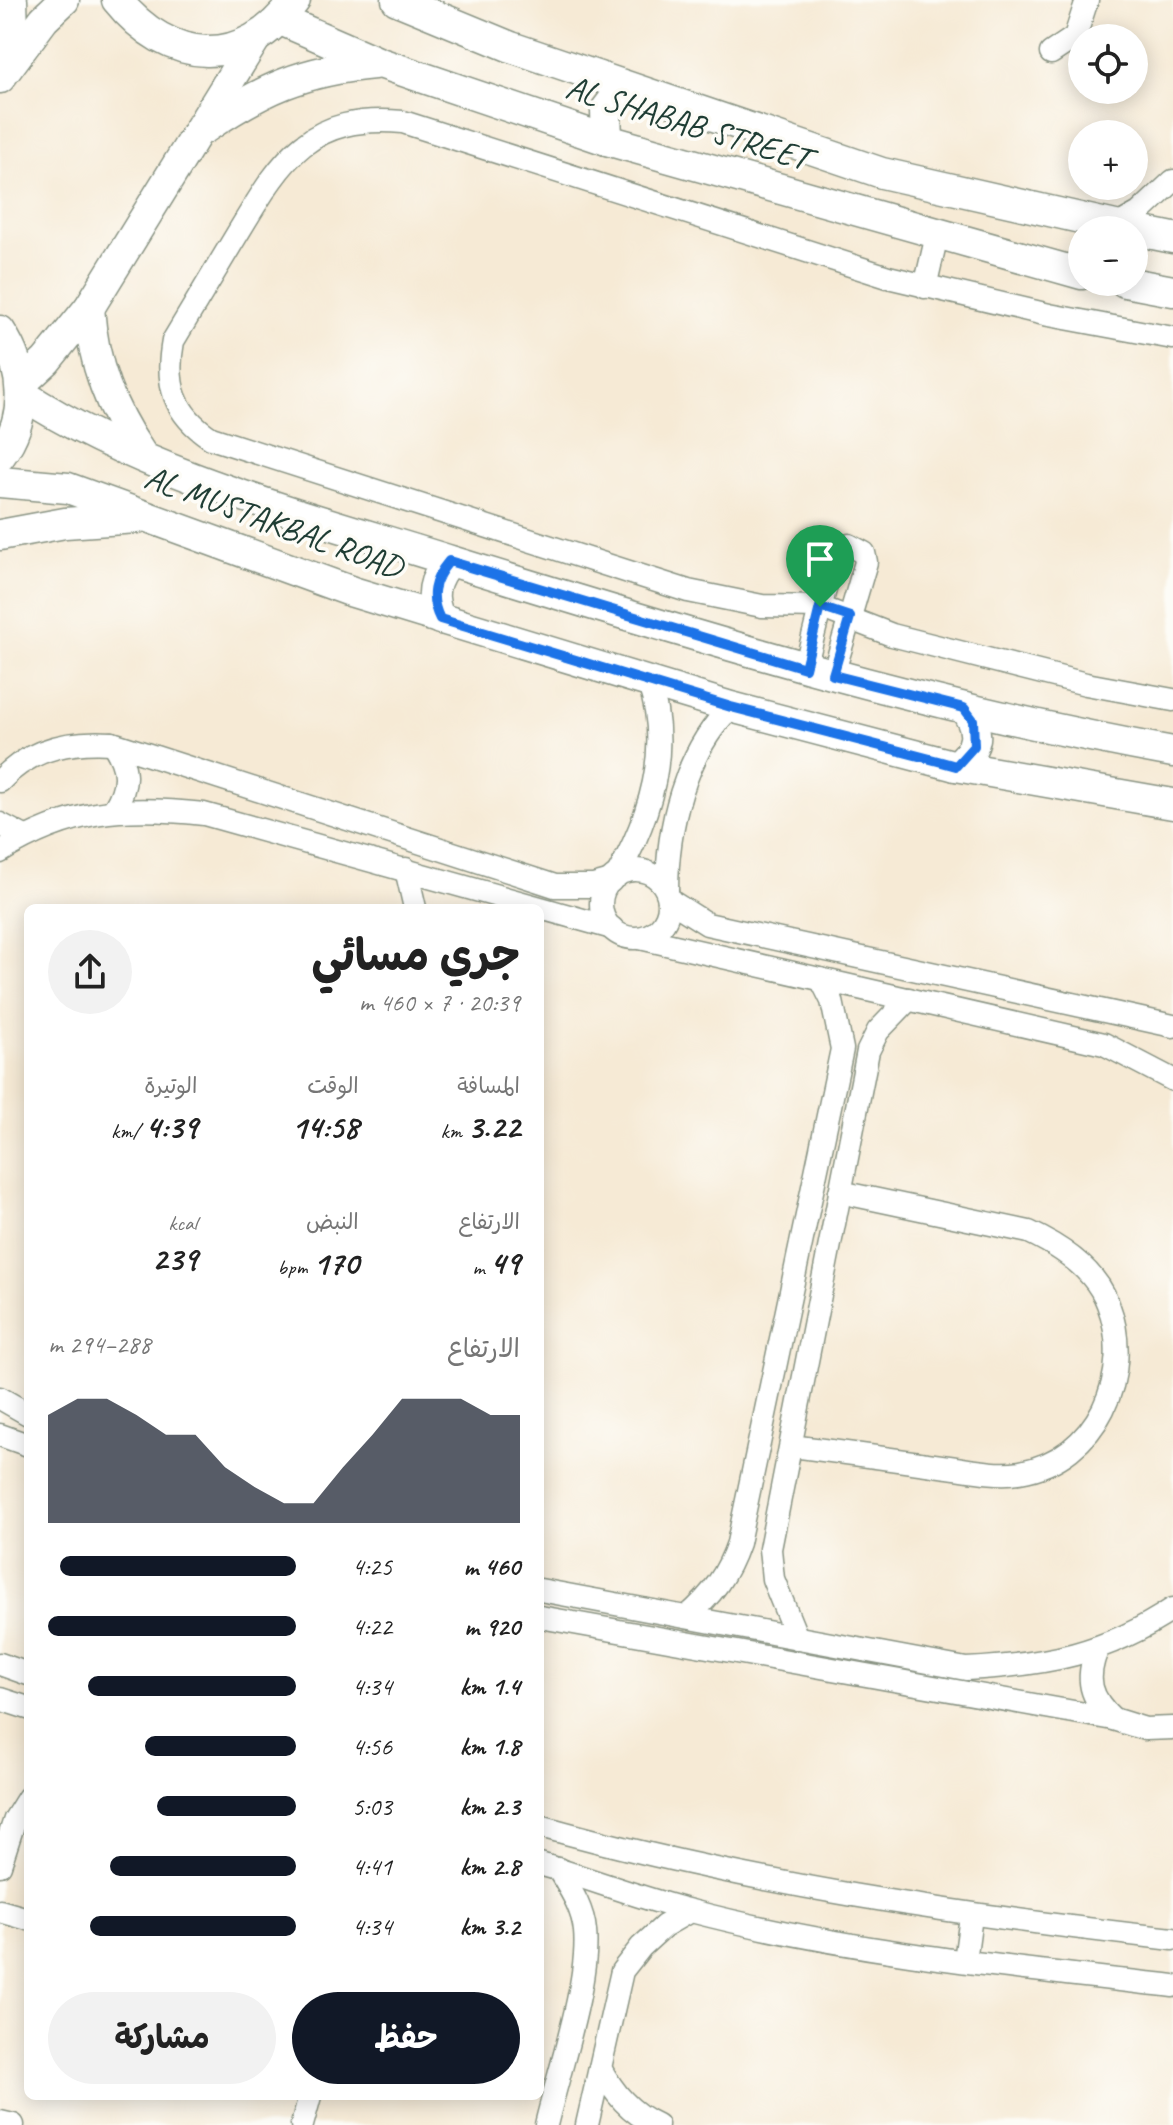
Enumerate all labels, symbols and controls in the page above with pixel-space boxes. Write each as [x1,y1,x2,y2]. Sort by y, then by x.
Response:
map controls [1068,24,1148,296]
button: locate [1068,24,1148,104]
street label: AL SHABAB STREET [561,65,823,182]
button: + [1068,120,1148,200]
button: − [1068,216,1148,296]
street label: AL MUSTAKBAL ROAD [139,455,412,589]
pin [786,525,854,607]
icon: arrive [798,537,842,581]
text: جري مسائي [312,928,520,983]
button: share [48,930,132,1014]
text: 20:39 · 7 × 460 m [359,986,520,1019]
text: الوتيرة [144,1072,197,1100]
text: الوقت [307,1072,359,1100]
text: المسافة [457,1072,520,1100]
text: 4:39 [145,1105,197,1148]
text: 14:58 [291,1105,359,1148]
text: 3.22 [467,1105,520,1148]
text: /km [111,1117,145,1145]
text: km [441,1117,467,1145]
text: النبض [306,1208,359,1236]
text: الارتفاع [458,1208,520,1236]
text: kcal [168,1209,197,1237]
text: 239 [152,1237,197,1280]
text: 170 [313,1241,359,1284]
text: 49 [490,1241,520,1284]
text: bpm [277,1253,313,1281]
text: m [472,1253,490,1281]
text: 288–294 m [48,1328,151,1361]
text: الارتفاع [447,1332,520,1365]
text: 4:25 [352,1550,392,1583]
text: 460 m [463,1550,520,1583]
text: 4:22 [352,1610,392,1643]
text: 920 m [464,1610,520,1643]
text: 4:34 [352,1670,392,1703]
text: 1.4 km [460,1670,520,1703]
text: 4:56 [352,1730,392,1763]
text: 1.8 km [460,1730,520,1763]
text: 5:03 [352,1790,392,1823]
text: 2.3 km [460,1790,520,1823]
text: 4:41 [352,1850,392,1883]
text: 2.8 km [460,1850,520,1883]
text: 4:34 [352,1910,392,1943]
text: 3.2 km [460,1910,520,1943]
button: مشاركة [48,1992,276,2084]
button: حفظ [292,1992,520,2084]

